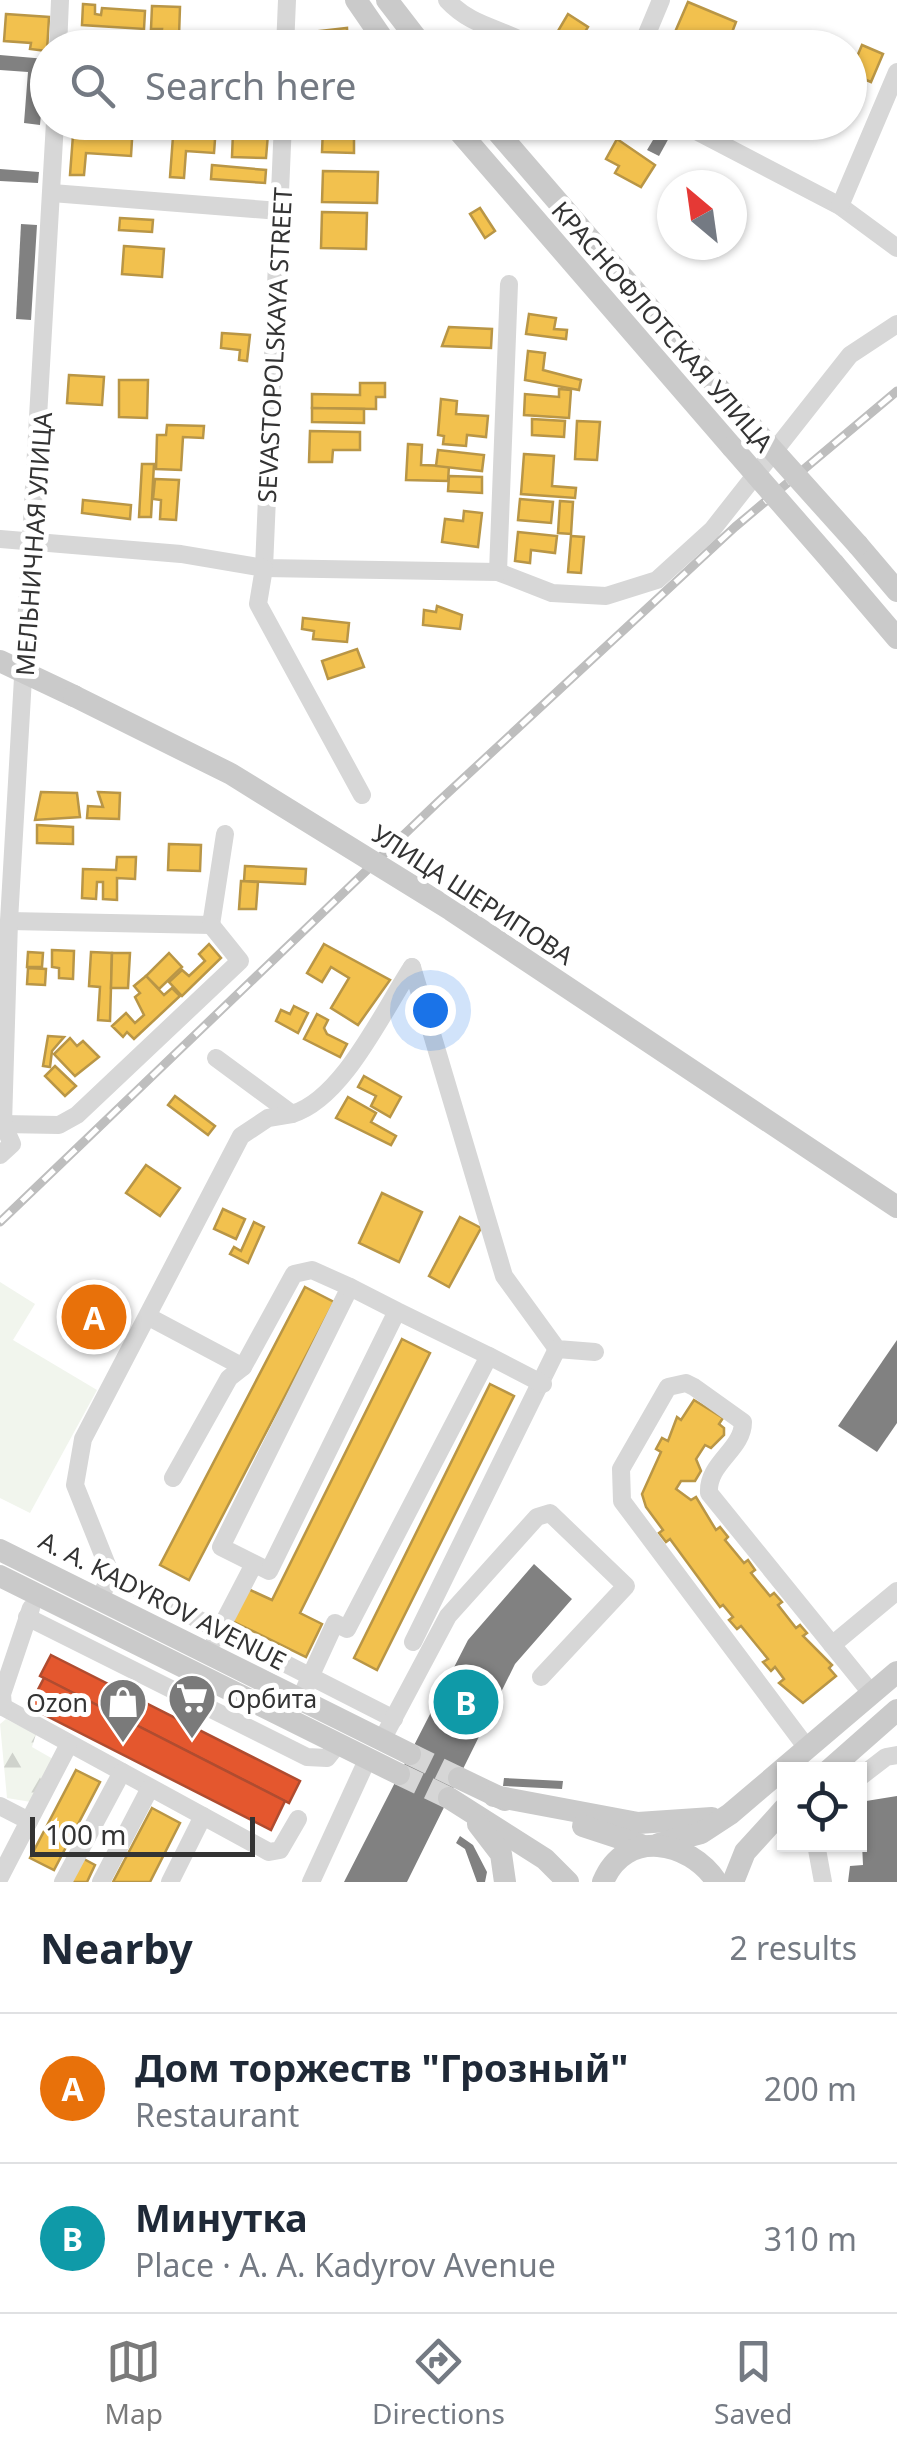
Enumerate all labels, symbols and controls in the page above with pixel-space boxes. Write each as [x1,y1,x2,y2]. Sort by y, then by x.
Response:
search box [30,30,867,140]
icon: search [65,58,120,113]
text: Search here [145,59,356,111]
north arrow [657,170,747,260]
street label: SEVASTOPOLSKAYA STREET [249,186,299,504]
street label: КРАСНОФЛОТСКАЯ УЛИЦА [545,193,781,459]
street label: МЕЛЬНИЧНАЯ УЛИЦА [7,411,59,677]
street label: УЛИЦА ШЕРИПОВА [366,816,580,972]
your location [405,985,456,1036]
pin: A [62,1280,126,1354]
street label: A. A. KADYROV AVENUE [34,1523,292,1677]
pin: B [434,1664,498,1740]
supermarket icon: Орбита [166,1672,218,1740]
shop icon: Ozon [97,1676,149,1744]
place label: Орбита [227,1681,317,1715]
place label: Ozon [26,1685,88,1719]
map controls [777,1762,867,1852]
button: locate [777,1762,867,1852]
scale bar [30,1812,255,1856]
text: 100 m [45,1815,127,1853]
text: Nearby [40,1919,193,1976]
text: 2 results [730,1926,857,1969]
text: Дом торжеств "Грозный" [135,2041,628,2093]
text: A [61,2067,84,2110]
text: 200 m [764,2067,857,2110]
text: Restaurant [135,2093,299,2136]
text: Минутка [135,2191,308,2243]
text: B [62,2217,83,2260]
text: 310 m [764,2217,857,2260]
text: Place · A. A. Kadyrov Avenue [135,2243,556,2286]
tab: Map [105,2334,163,2432]
tab: Directions [372,2334,505,2432]
tab: Saved [714,2334,792,2432]

